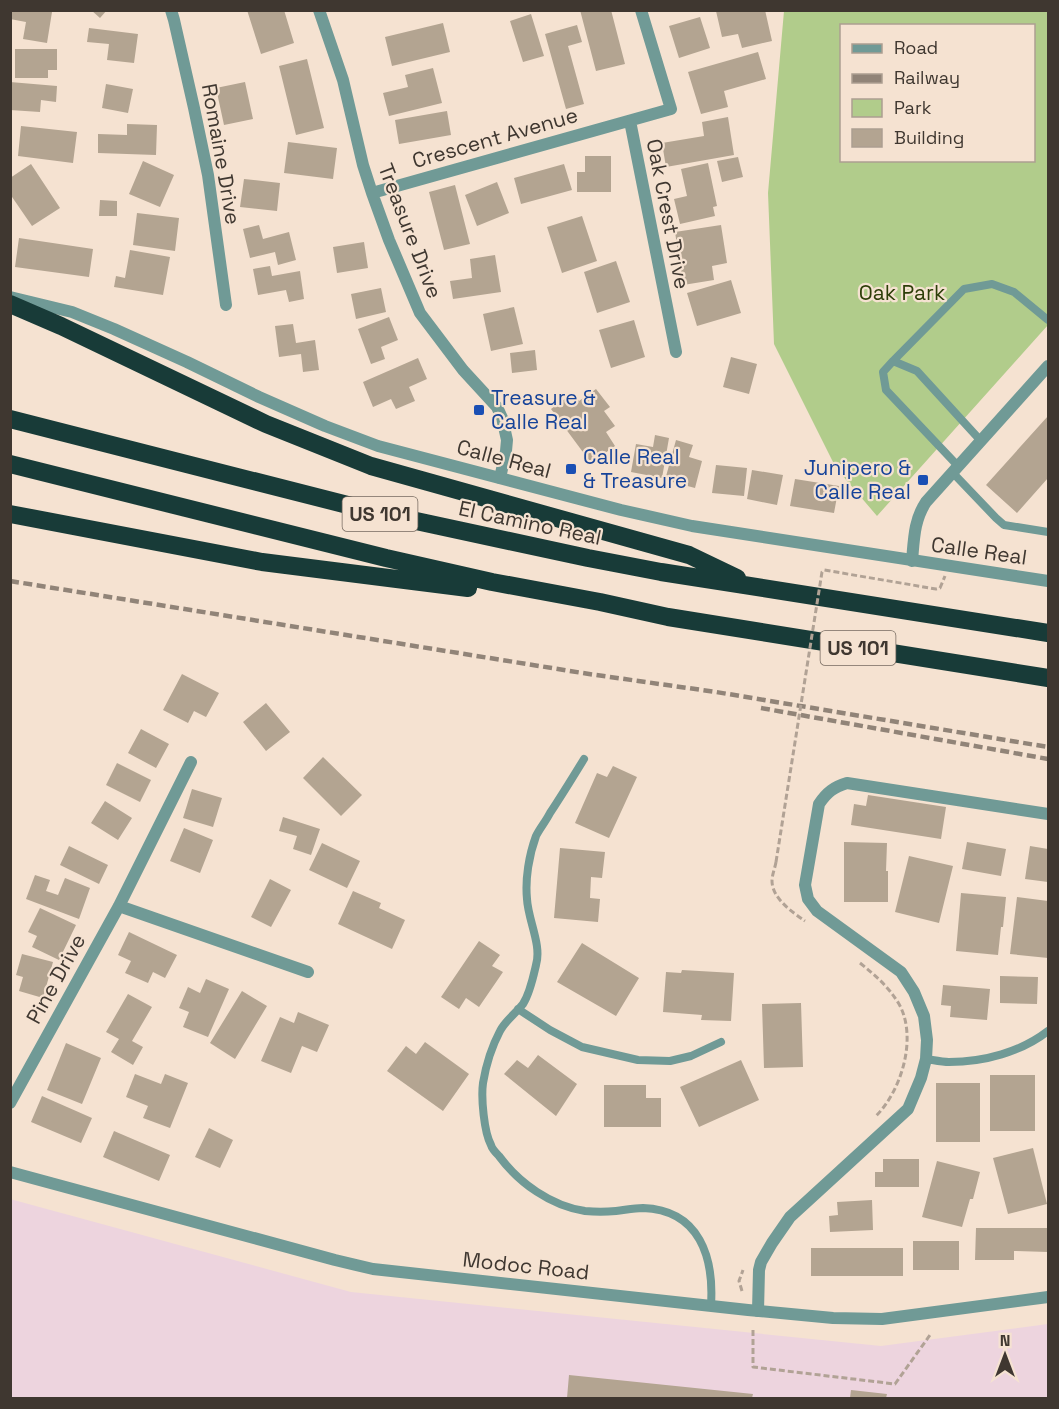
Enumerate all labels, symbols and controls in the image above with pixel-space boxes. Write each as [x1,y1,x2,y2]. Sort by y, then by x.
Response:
legend [840,24,1035,162]
text: Road [894,36,938,59]
text: Railway [894,66,960,89]
street label: Romaine Drive [196,81,247,226]
text: Park [894,96,932,119]
street label: Crescent Avenue [409,101,581,174]
text: Building [894,126,964,149]
street label: Oak Crest Drive [641,136,696,291]
street label: Treasure Drive [372,160,449,302]
park label: Oak Park [859,279,945,306]
place label: Treasure & Calle Real [491,384,596,435]
marker: Treasure & Calle Real [472,403,486,417]
street label: Calle Real [454,433,554,484]
place label: Calle Real & Treasure [583,443,687,494]
place label: Junipero & Calle Real [804,454,911,505]
marker: Calle Real & Treasure [564,462,578,476]
marker: Junipero & Calle Real [916,473,930,487]
street label: El Camino Real [456,494,604,551]
road number: US 101 [342,497,418,531]
street label: Calle Real [929,530,1029,571]
road number: US 101 [820,631,896,665]
street label: Pine Drive [20,929,91,1029]
street label: Modoc Road [461,1245,591,1286]
north arrow [975,1325,1035,1385]
text: N [1000,1330,1010,1351]

